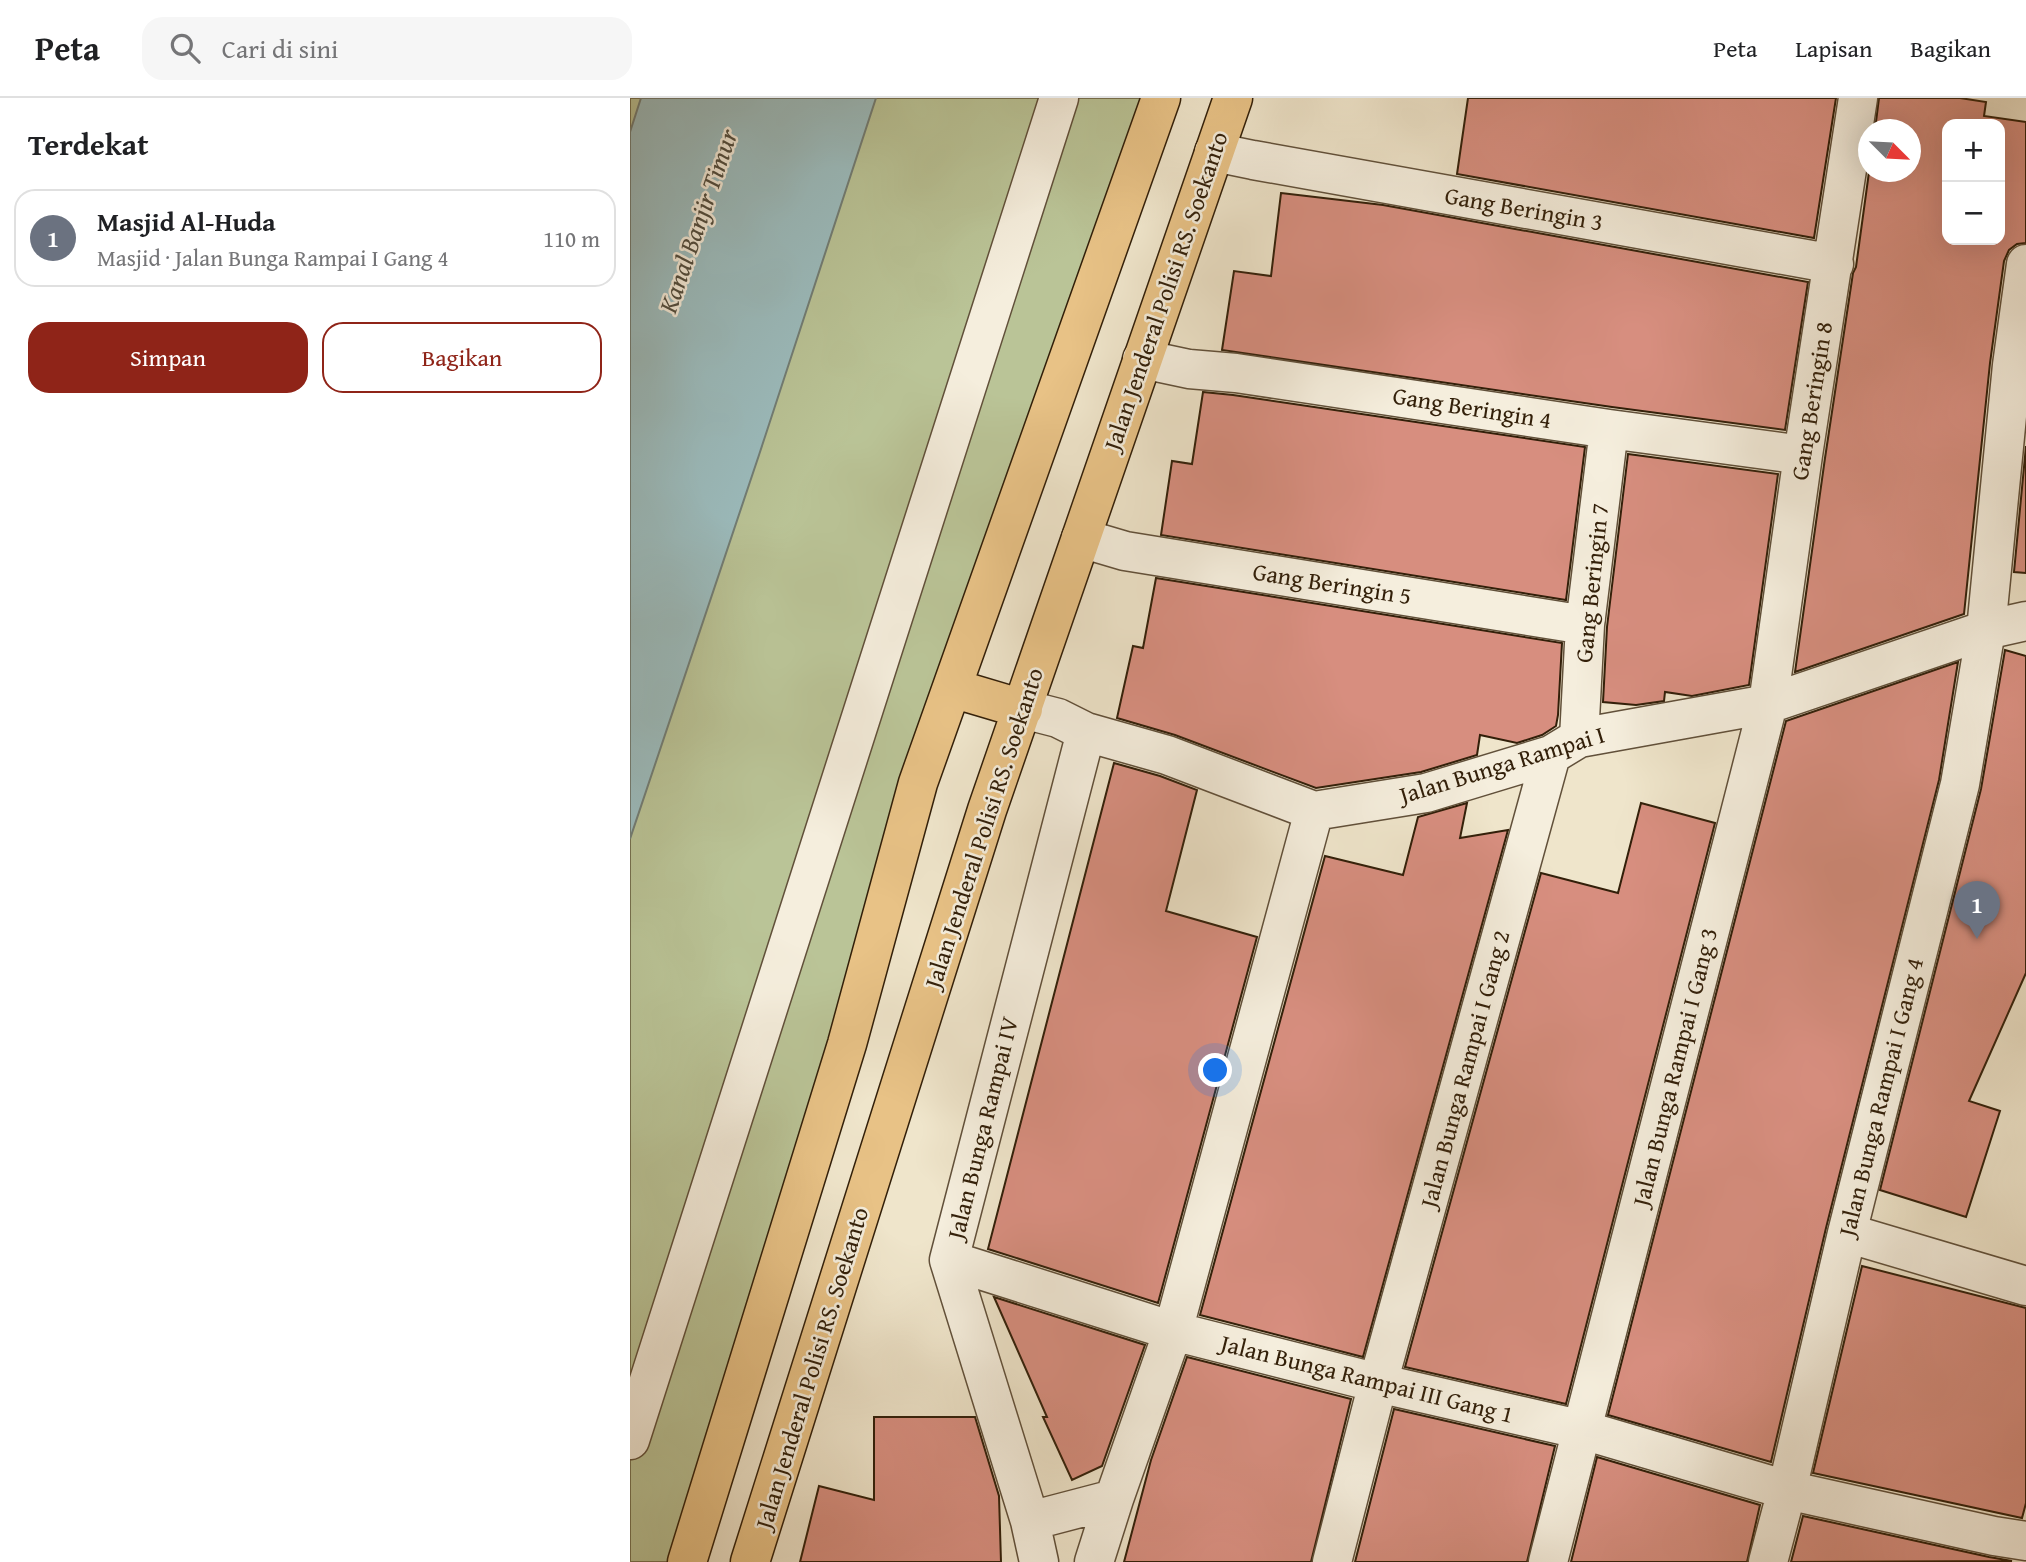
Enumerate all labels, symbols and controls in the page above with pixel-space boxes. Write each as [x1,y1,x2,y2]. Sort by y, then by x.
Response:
search box [142,17,632,80]
text: Peta [35,24,100,72]
icon: search [166,29,204,67]
text: Cari di sini [222,29,338,68]
text: Peta [1713,31,1757,66]
text: Lapisan [1795,31,1872,66]
text: Bagikan [1910,31,1991,66]
north arrow [1858,119,1921,182]
map controls [1942,119,2005,245]
button: + [1942,119,2005,182]
text: Terdekat [28,122,148,166]
water label: Kanal Banjir Timur [647,122,748,319]
street label: Jalan Jenderal Polisi RS. Soekanto [1093,127,1237,458]
street label: Gang Beringin 3 [1442,177,1606,240]
button: − [1942,182,2005,245]
text: Masjid Al-Huda [97,202,276,241]
text: 1 [47,222,59,255]
text: 110 m [543,222,600,255]
text: Masjid · Jalan Bunga Rampai I Gang 4 [97,241,449,274]
street label: Gang Beringin 8 [1782,319,1841,483]
button: Simpan [28,322,308,393]
button: Bagikan [322,322,602,393]
street label: Gang Beringin 4 [1390,378,1554,437]
street label: Gang Beringin 7 [1566,501,1617,664]
street label: Gang Beringin 5 [1250,554,1414,613]
street label: Jalan Jenderal Polisi RS. Soekanto [914,663,1052,995]
street label: Jalan Bunga Rampai I [1392,717,1609,813]
pin: 1 [1954,881,2000,939]
street label: Jalan Bunga Rampai I Gang 3 [1622,924,1726,1213]
street label: Jalan Bunga Rampai I Gang 2 [1410,926,1518,1214]
street label: Jalan Bunga Rampai I Gang 4 [1828,954,1932,1243]
street label: Jalan Bunga Rampai IV [937,1012,1027,1246]
your location [1198,1053,1232,1087]
street label: Jalan Jenderal Polisi RS. Soekanto [745,1203,877,1536]
street label: Jalan Bunga Rampai III Gang 1 [1214,1324,1517,1432]

